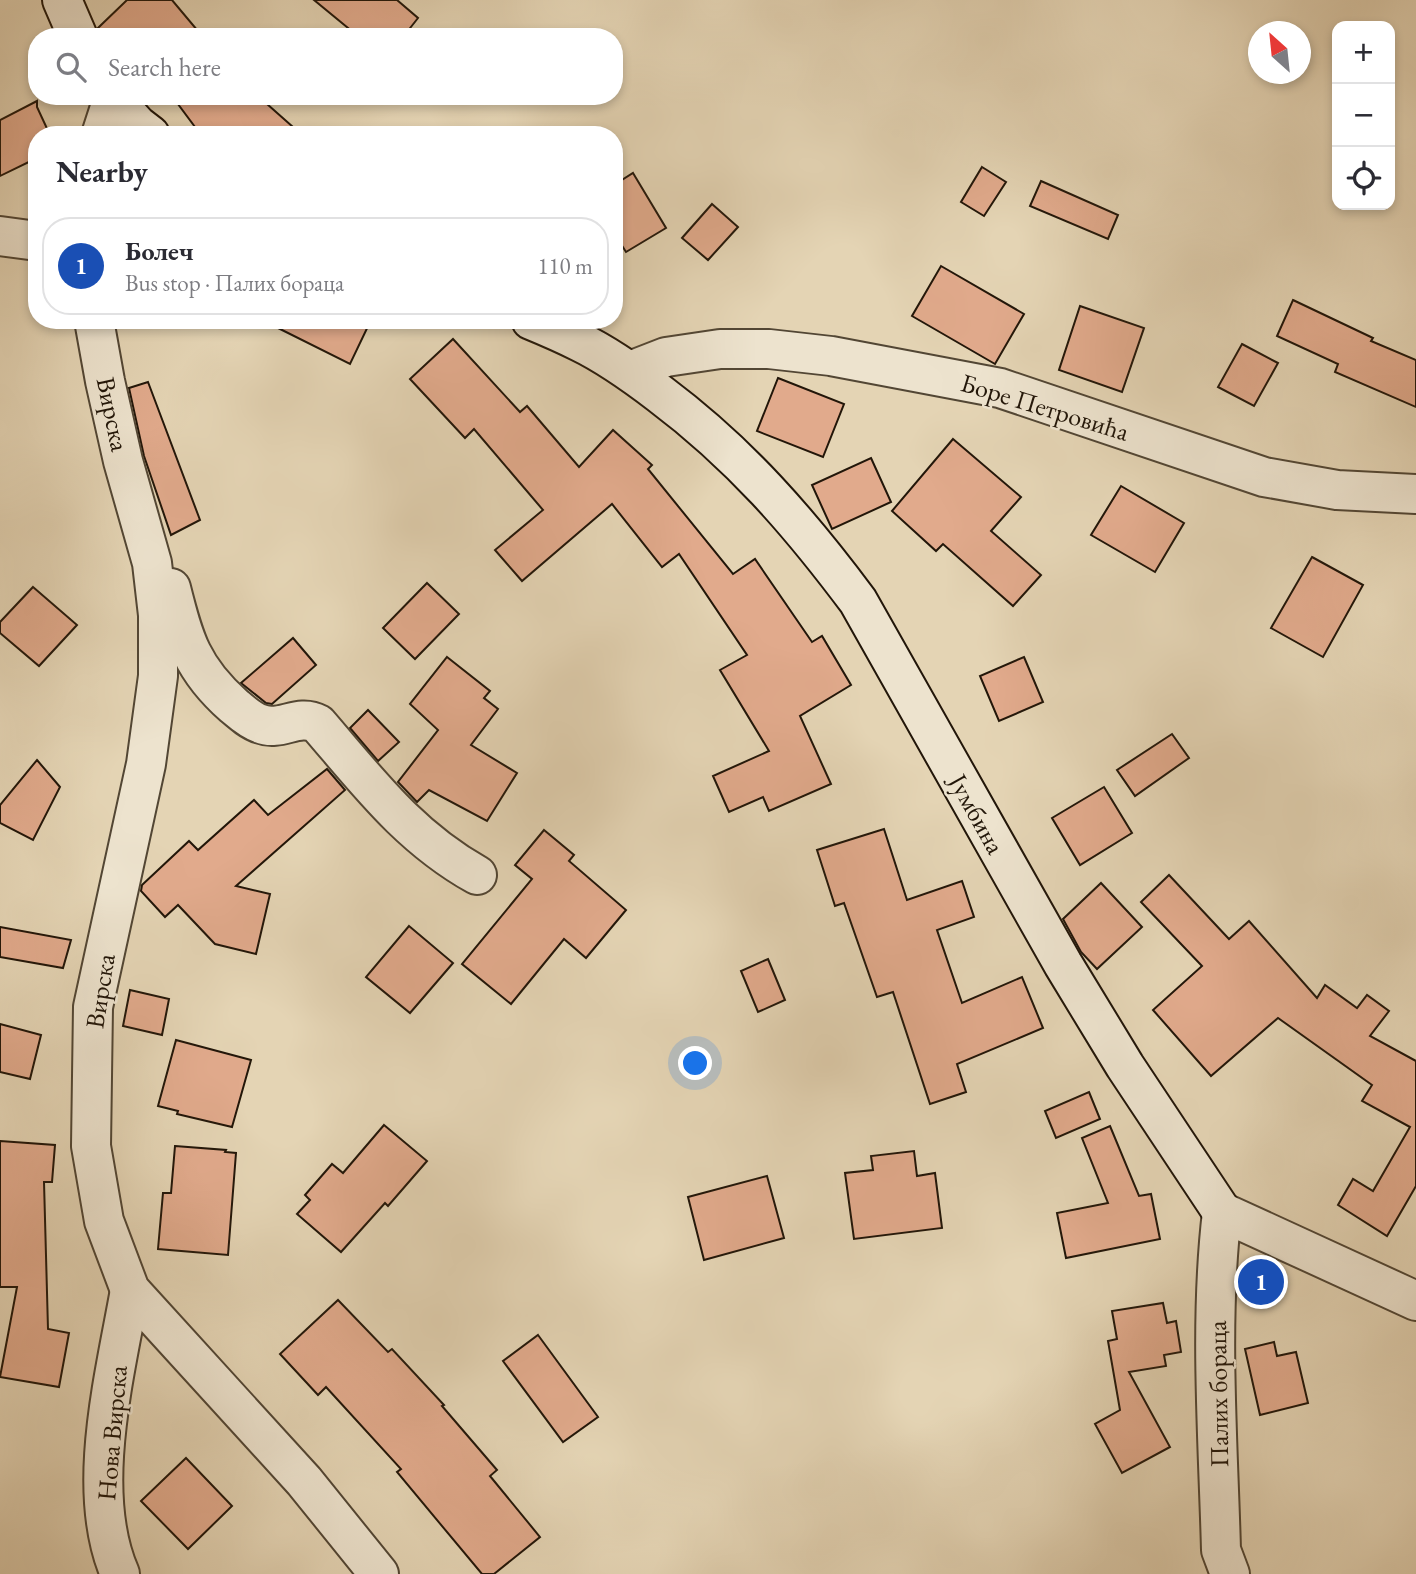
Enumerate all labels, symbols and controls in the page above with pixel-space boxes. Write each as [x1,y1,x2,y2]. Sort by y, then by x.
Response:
north arrow [1248,21,1311,84]
map controls [1332,21,1395,210]
button: + [1332,21,1395,84]
search box [28,28,623,105]
icon: search [52,48,90,86]
text: Search here [108,50,221,84]
button: − [1332,84,1395,147]
button: locate [1332,147,1395,210]
text: Nearby [56,152,148,191]
text: Болеч [125,234,194,268]
text: 1 [75,251,87,281]
text: 110 m [537,251,593,281]
text: Bus stop · Палих бораца [125,268,344,298]
street label: Боре Петровића [957,365,1134,449]
street label: Вирска [89,374,138,455]
street label: Јумбина [940,766,1013,861]
street label: Вирска [77,951,123,1031]
your location [678,1046,712,1080]
pin: 1 [1238,1256,1284,1308]
street label: Палих бораца [1200,1320,1236,1468]
street label: Нова Вирска [89,1363,135,1502]

